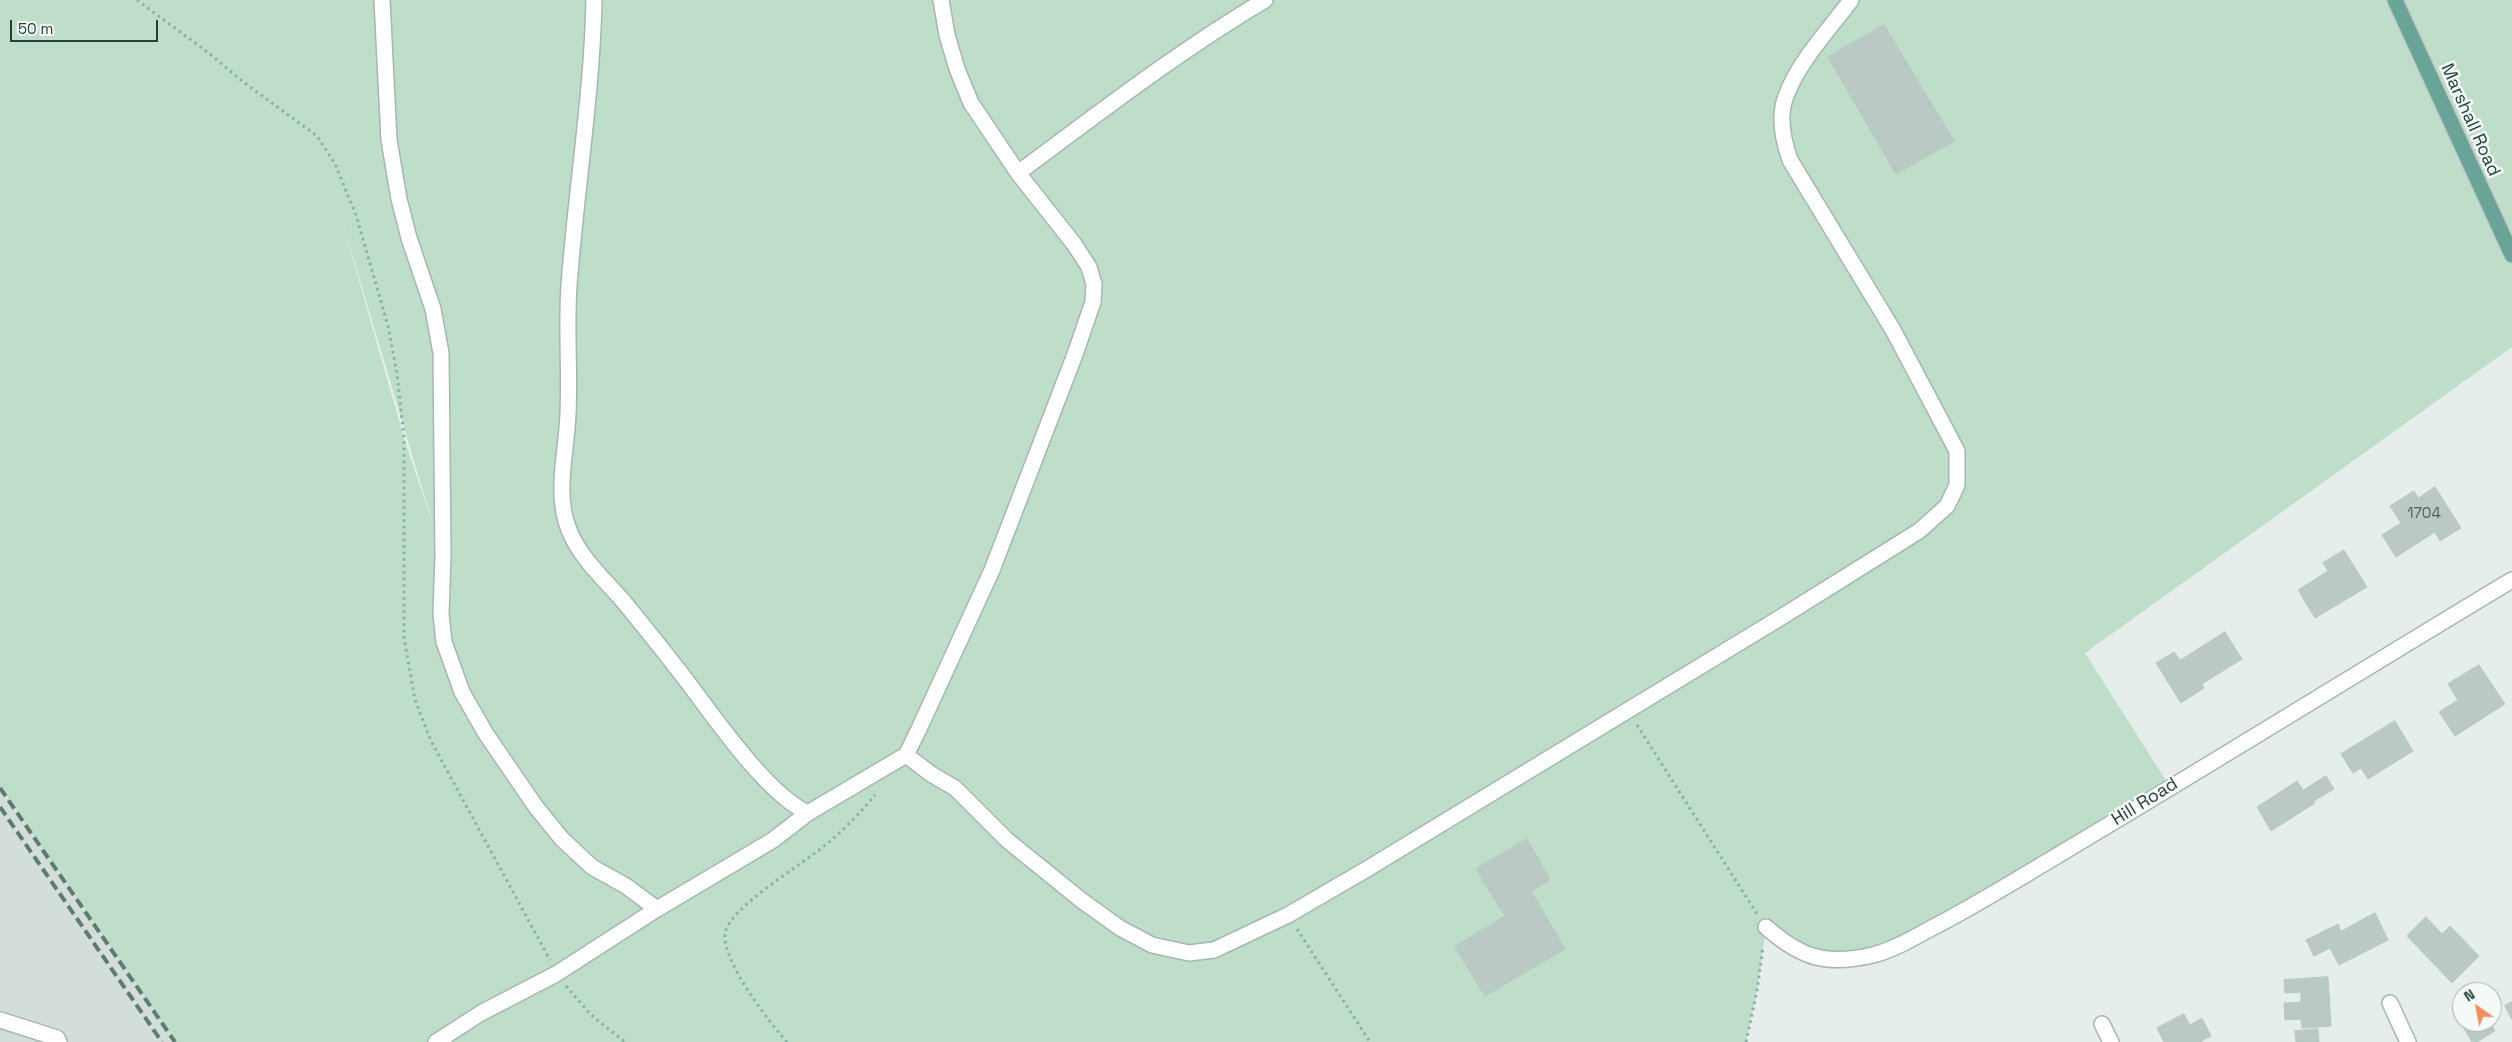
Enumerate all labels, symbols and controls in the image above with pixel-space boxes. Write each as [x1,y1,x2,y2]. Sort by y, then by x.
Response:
scale bar [12,10,160,42]
text: 50 m [18,19,53,38]
street label: Marshall Road [2436,60,2504,180]
house number: 1704 [2407,505,2441,523]
street label: Hill Road [2108,773,2182,831]
north arrow [2452,982,2502,1032]
text: N [2461,985,2478,1005]

